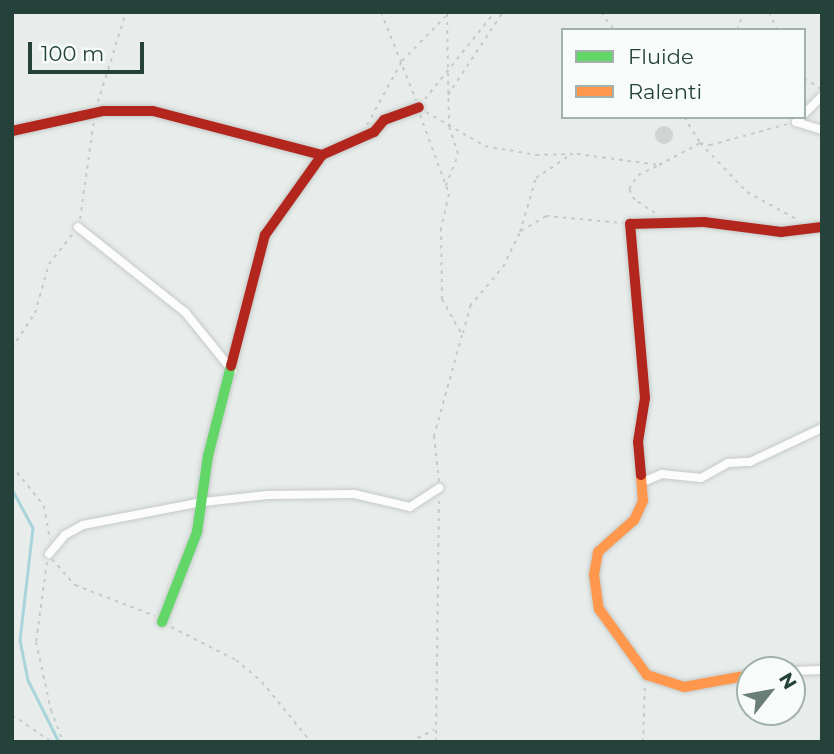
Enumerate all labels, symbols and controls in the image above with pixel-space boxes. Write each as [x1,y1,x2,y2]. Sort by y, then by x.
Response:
scale bar [32,28,147,72]
legend [561,28,806,119]
text: 100 m [41,41,104,66]
text: Fluide [628,44,694,69]
text: Ralenti [628,79,702,104]
north arrow [736,656,806,726]
text: N [774,668,802,693]

